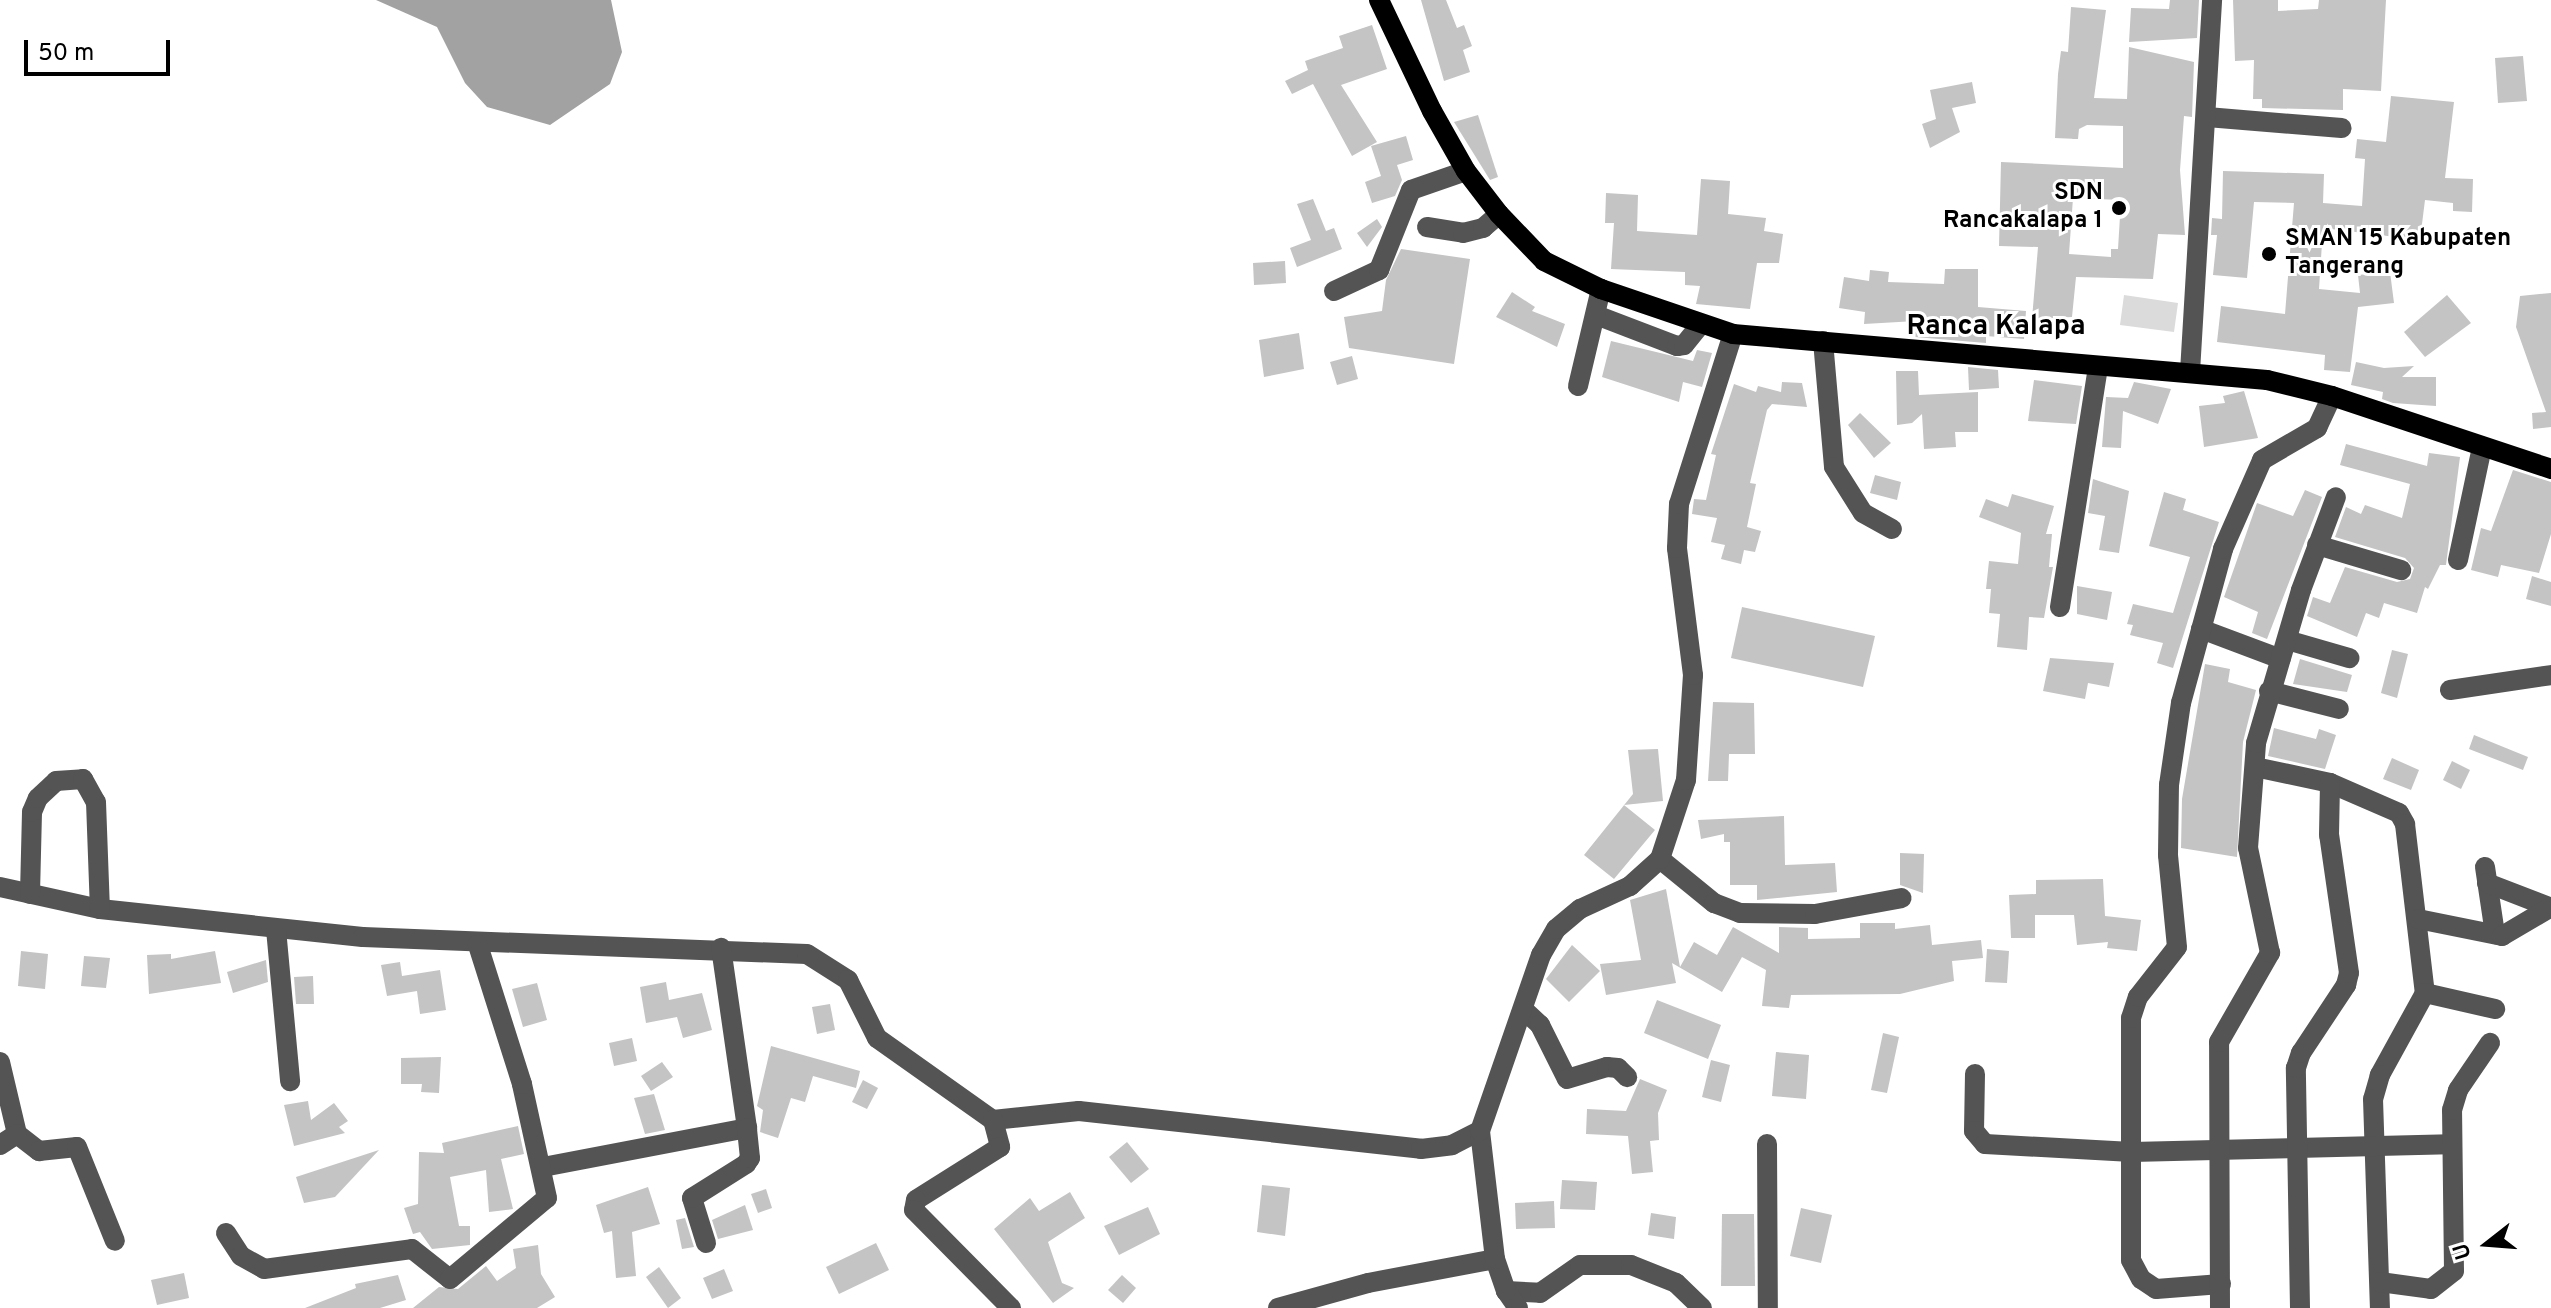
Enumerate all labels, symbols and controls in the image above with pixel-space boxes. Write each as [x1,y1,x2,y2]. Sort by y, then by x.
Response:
scale bar [28,24,174,74]
text: 50 m [38,39,94,69]
place label: SDN Rancakalapa 1 [1943,180,2103,236]
marker: SDN Rancakalapa 1 [2110,199,2128,217]
place label: SMAN 15 Kabupaten Tangerang [2285,226,2511,282]
marker: SMAN 15 Kabupaten Tangerang [2260,245,2278,263]
district label: Ranca Kalapa [1906,310,2086,344]
north arrow [2447,1204,2527,1284]
text: U [2448,1240,2479,1263]

